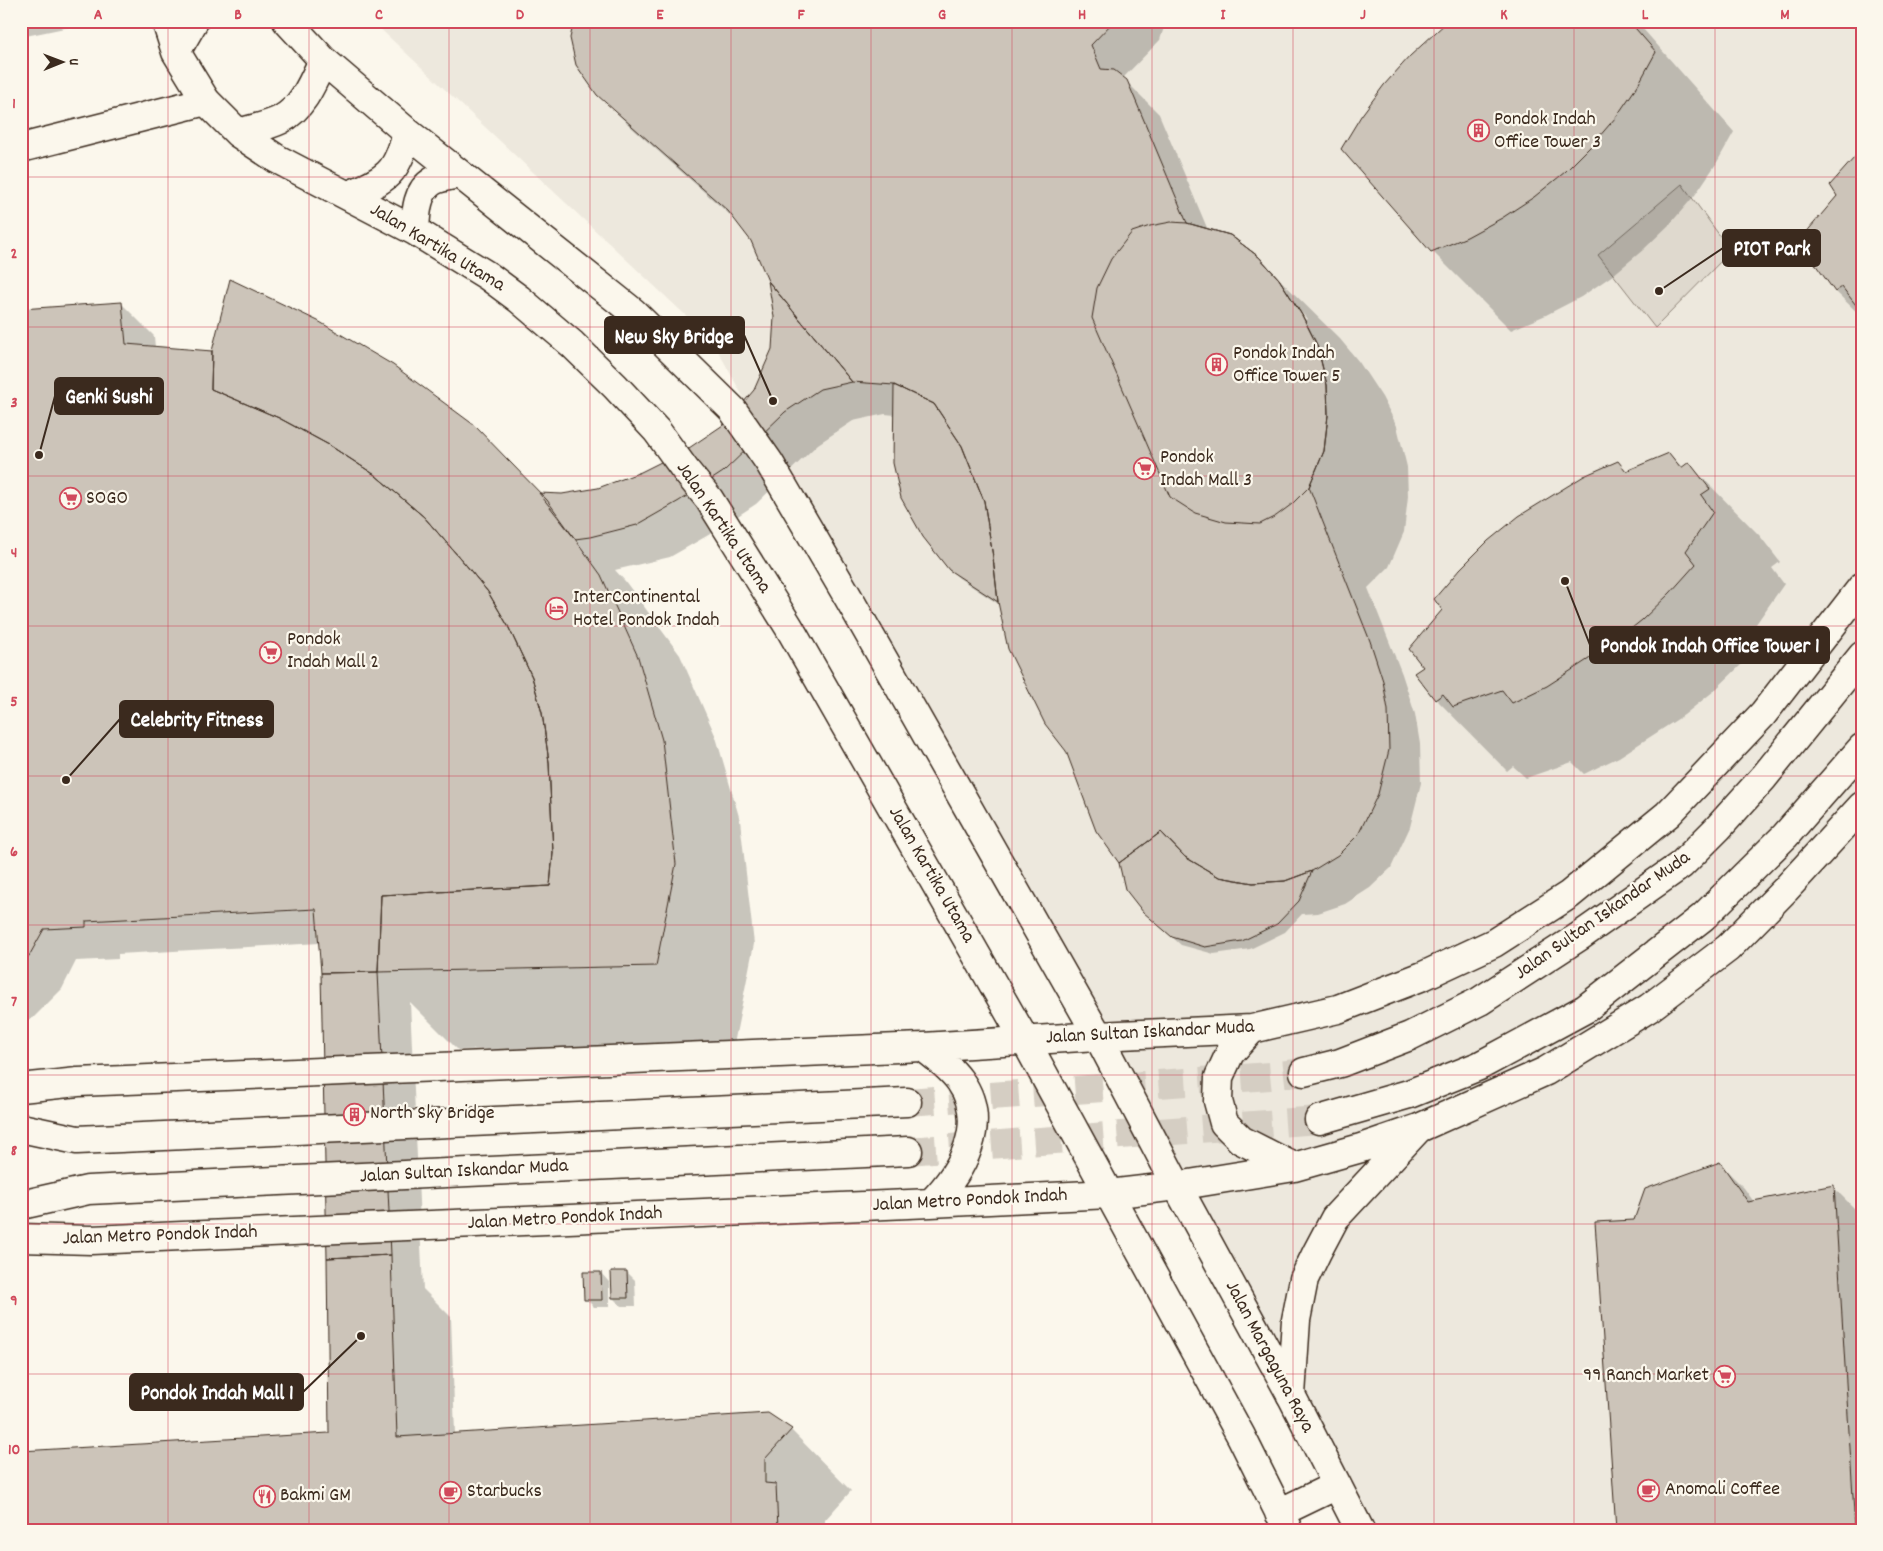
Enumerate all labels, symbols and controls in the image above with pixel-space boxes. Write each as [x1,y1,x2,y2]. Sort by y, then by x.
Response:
text: A [94,4,103,27]
text: B [234,4,242,27]
text: C [375,4,383,27]
text: D [516,4,525,27]
text: E [656,4,664,27]
text: F [797,4,805,27]
text: G [938,4,946,27]
text: H [1078,4,1086,27]
text: I [1221,4,1227,27]
text: J [1360,4,1366,27]
text: K [1500,4,1508,27]
text: L [1642,4,1649,27]
text: M [1780,4,1790,27]
north arrow [38,38,88,88]
text: U [63,58,83,66]
text: 1 [12,93,16,116]
place label: Pondok Indah Office Tower 3 [1494,106,1601,157]
building icon: Pondok Indah Office Tower 3 [1466,119,1490,143]
street label: Jalan Kartika Utama [364,196,510,300]
callout: PIOT Park [1723,230,1820,266]
text: PIOT Park [1733,236,1811,266]
text: 2 [11,243,18,266]
callout: New Sky Bridge [605,317,744,353]
text: New Sky Bridge [614,324,734,354]
place label: Pondok Indah Office Tower 5 [1233,340,1341,391]
building icon: Pondok Indah Office Tower 5 [1205,353,1229,377]
callout: Genki Sushi [55,378,163,414]
text: Genki Sushi [65,384,153,414]
text: 3 [10,392,18,415]
place label: Pondok Indah Mall 3 [1160,444,1252,495]
street label: Jalan Kartika Utama [669,457,778,600]
supermarket icon: Pondok Indah Mall 3 [1132,457,1156,481]
place label: SOGO [86,485,128,513]
supermarket icon: SOGO [58,487,82,511]
text: 4 [11,542,17,565]
place label: InterContinental Hotel Pondok Indah [573,584,719,635]
hotel icon: InterContinental Hotel Pondok Indah [545,597,569,621]
place label: Pondok Indah Mall 2 [287,626,379,677]
callout: Pondok Indah Office Tower 1 [1590,627,1829,663]
text: Pondok Indah Office Tower 1 [1600,633,1820,663]
supermarket icon: Pondok Indah Mall 2 [259,640,283,664]
text: 5 [10,691,18,714]
callout: Celebrity Fitness [120,701,273,737]
text: Celebrity Fitness [130,707,264,737]
street label: Jalan Kartika Utama [881,802,982,949]
text: 6 [10,841,18,864]
street label: Jalan Sultan Iskandar Muda [1509,844,1697,987]
text: 7 [11,991,17,1014]
street label: Jalan Sultan Iskandar Muda [1045,1014,1256,1052]
place label: North Sky Bridge [370,1100,495,1128]
building icon: North Sky Bridge [342,1102,366,1126]
text: 8 [11,1140,18,1163]
street label: Jalan Sultan Iskandar Muda [359,1153,570,1191]
street label: Jalan Metro Pondok Indah [872,1182,1068,1220]
street label: Jalan Metro Pondok Indah [467,1200,663,1238]
street label: Jalan Metro Pondok Indah [62,1219,258,1253]
street label: Jalan Margaguna Raya [1217,1276,1321,1438]
text: 9 [10,1290,18,1313]
place label: 99 Ranch Market [1583,1362,1709,1390]
supermarket icon: 99 Ranch Market [1713,1364,1737,1388]
callout: Pondok Indah Mall 1 [130,1374,303,1410]
text: Pondok Indah Mall 1 [140,1380,294,1410]
text: 10 [8,1439,20,1462]
place label: Anomali Coffee [1665,1476,1780,1504]
place label: Starbucks [467,1478,542,1506]
cafe icon: Anomali Coffee [1637,1478,1661,1502]
cafe icon: Starbucks [439,1480,463,1504]
place label: Bakmi GM [280,1482,351,1510]
restaurant icon: Bakmi GM [252,1484,276,1508]

